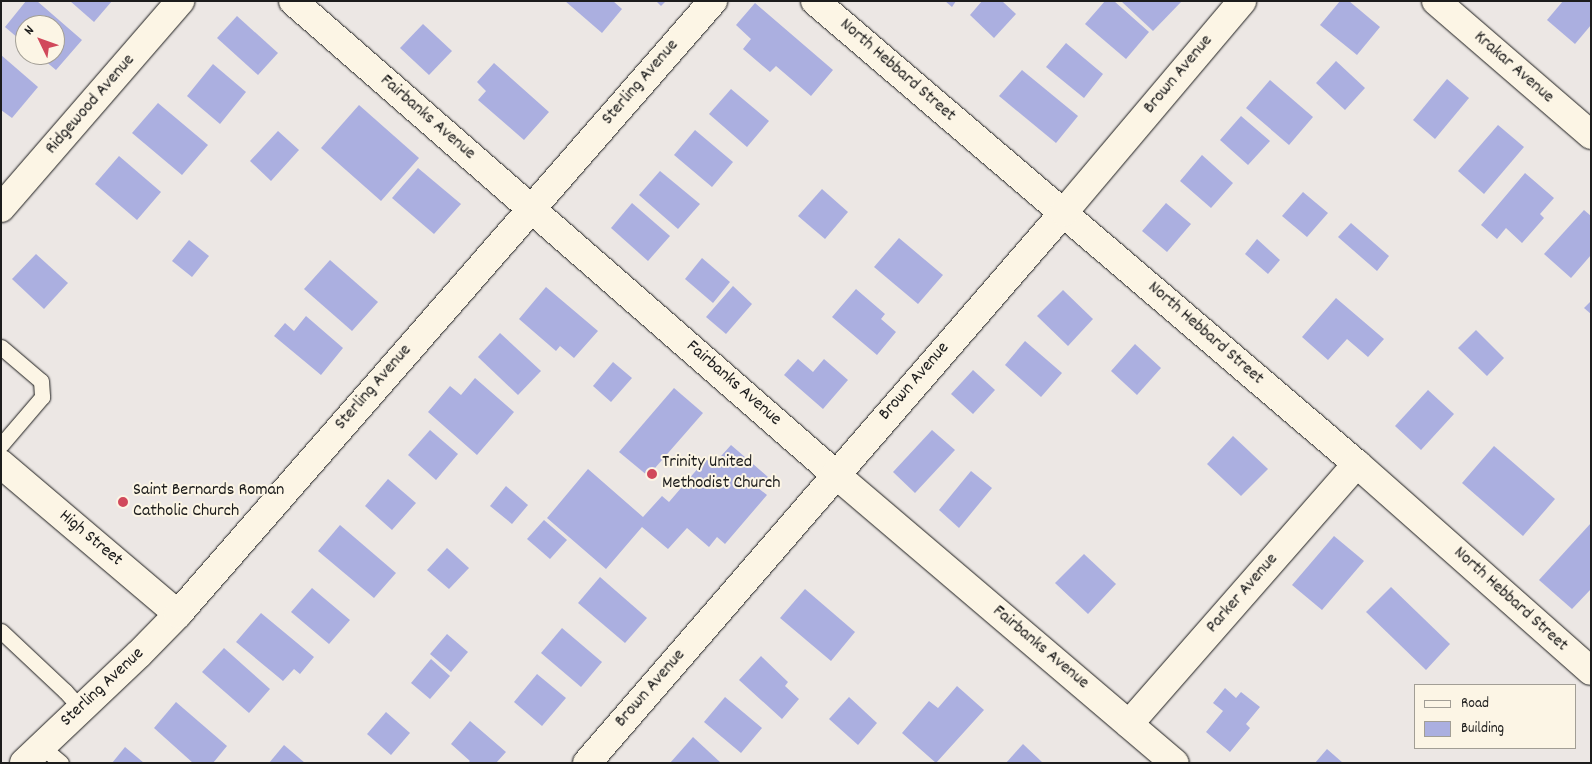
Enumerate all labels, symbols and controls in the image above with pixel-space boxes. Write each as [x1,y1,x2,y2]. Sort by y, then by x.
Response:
north arrow [15,15,65,65]
street label: North Hebbard Street [835,15,959,127]
text: N [20,21,39,40]
street label: Krakar Avenue [1468,27,1558,109]
street label: Brown Avenue [1140,31,1218,119]
street label: Sterling Avenue [598,36,684,130]
street label: Ridgewood Avenue [42,50,140,160]
street label: Fairbanks Avenue [375,71,479,165]
street label: North Hebbard Street [1143,278,1267,390]
street label: Fairbanks Avenue [681,337,785,431]
street label: Brown Avenue [875,339,955,425]
street label: Sterling Avenue [331,341,417,435]
place label: Trinity United Methodist Church [662,453,780,496]
marker: Trinity United Methodist Church [646,468,658,480]
place label: Saint Bernards Roman Catholic Church [133,481,284,524]
marker: Saint Bernards Roman Catholic Church [117,496,129,508]
street label: High Street [54,506,126,572]
street label: North Hebbard Street [1448,543,1572,657]
street label: Parker Avenue [1202,550,1284,638]
street label: Fairbanks Avenue [987,601,1093,695]
street label: Sterling Avenue [57,644,149,732]
street label: Brown Avenue [611,646,691,732]
legend [1414,684,1577,749]
text: Road [1461,693,1489,715]
text: Building [1461,718,1504,740]

